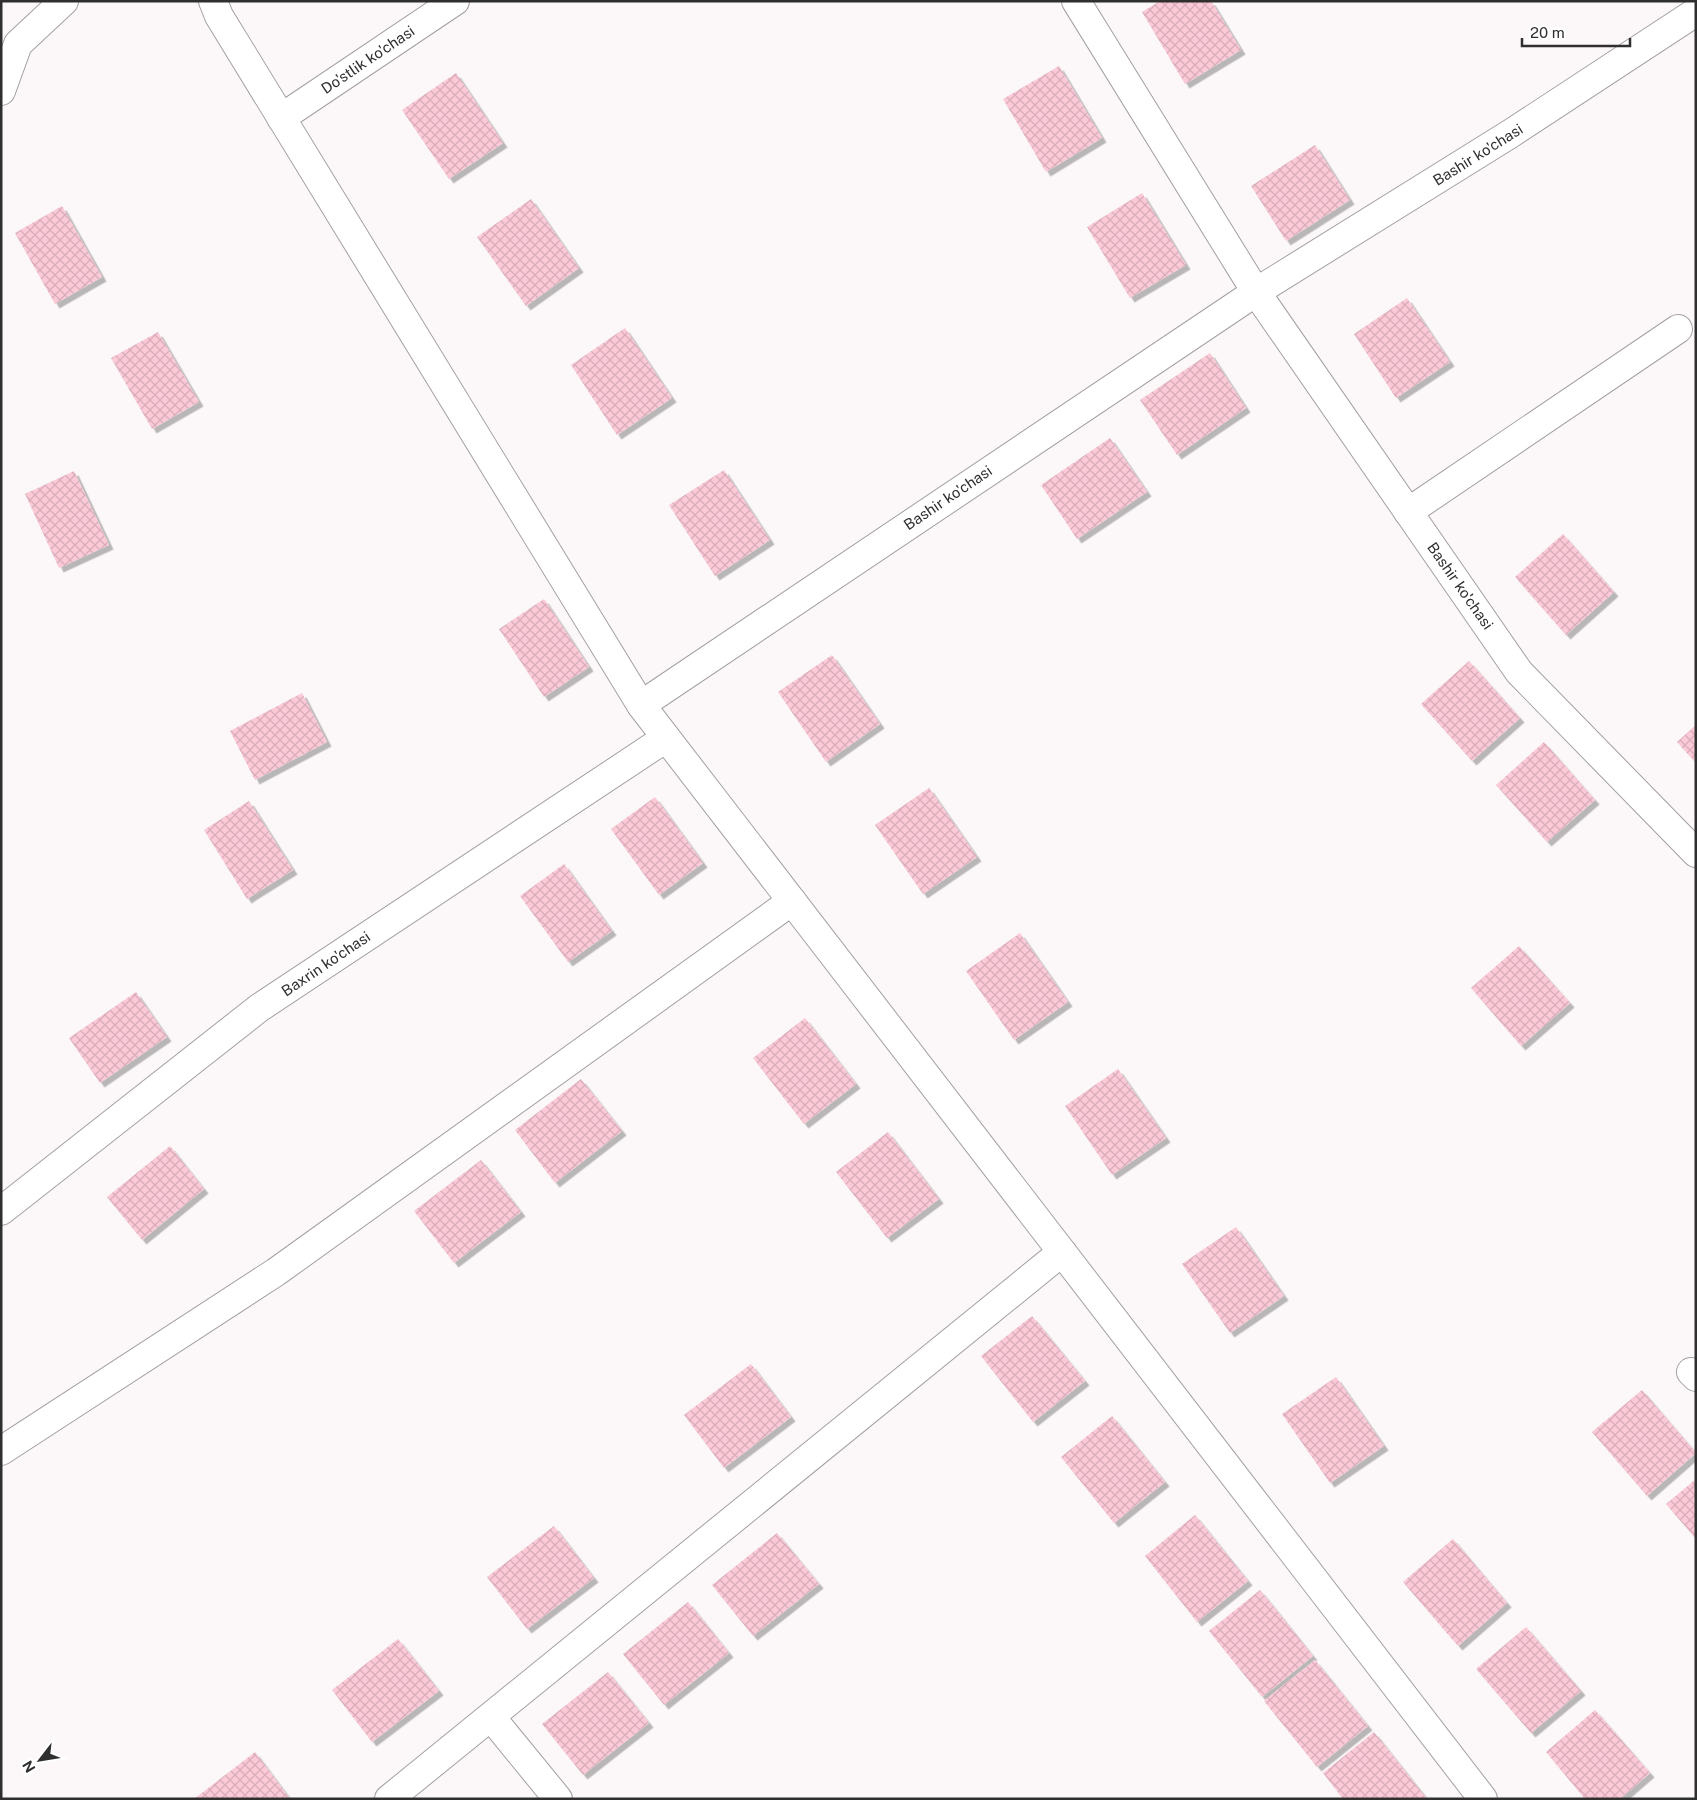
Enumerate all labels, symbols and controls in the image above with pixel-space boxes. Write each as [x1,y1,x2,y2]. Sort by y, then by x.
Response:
scale bar [1522,15,1630,47]
street label: Do'stlik ko'chasi [318,22,417,97]
text: 20 m [1530,24,1565,41]
street label: Bashir ko'chasi [1430,120,1526,189]
street label: Bashir ko'chasi [901,462,995,533]
street label: Bashir ko'chasi [1424,539,1497,633]
street label: Baxrin ko'chasi [278,928,373,999]
north arrow [15,1735,65,1785]
text: N [19,1758,39,1776]

